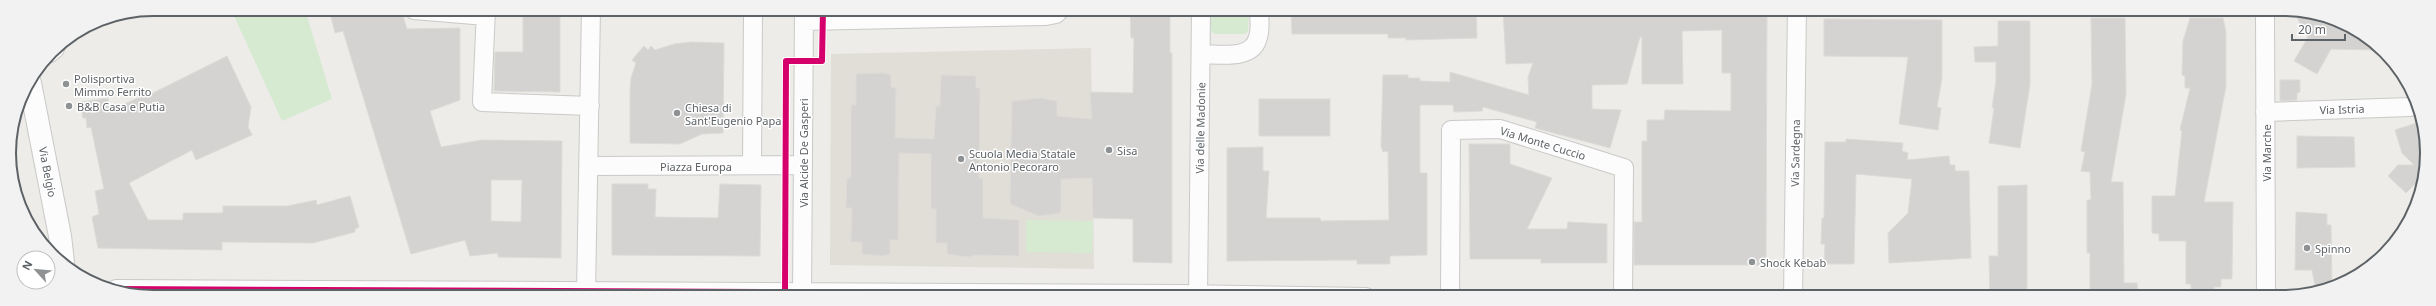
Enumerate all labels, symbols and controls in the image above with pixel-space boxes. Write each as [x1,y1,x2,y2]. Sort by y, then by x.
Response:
scale bar [2292,16,2345,42]
text: 20 m [2298,21,2326,38]
place label: Polisportiva Mimmo Ferrito [74,71,152,99]
marker: Polisportiva Mimmo Ferrito [61,79,71,89]
street label: Via delle Madonie [1192,82,1208,174]
street label: Via Alcide De Gasperi [796,98,811,208]
place label: B&B Casa e Putia [77,99,165,114]
place label: Chiesa di Sant'Eugenio Papa [685,100,781,128]
marker: B&B Casa e Putia [64,101,74,111]
street label: Via Istria [2319,101,2365,117]
marker: Chiesa di Sant'Eugenio Papa [672,108,682,118]
street label: Via Sardegna [1787,119,1803,187]
street label: Via Monte Cuccio [1498,123,1588,163]
street label: Via Marche [2259,124,2274,182]
place label: Sisa [1117,143,1137,158]
marker: Sisa [1104,145,1114,155]
street label: Via Belgio [36,146,60,199]
place label: Scuola Media Statale Antonio Pecoraro [969,146,1076,174]
marker: Scuola Media Statale Antonio Pecoraro [956,154,966,164]
street label: Piazza Europa [660,159,732,174]
place label: Spinno [2315,241,2351,256]
marker: Spinno [2302,243,2312,253]
north arrow [16,250,56,290]
place label: Shock Kebab [1760,255,1826,270]
marker: Shock Kebab [1747,257,1757,267]
text: N [18,258,35,273]

